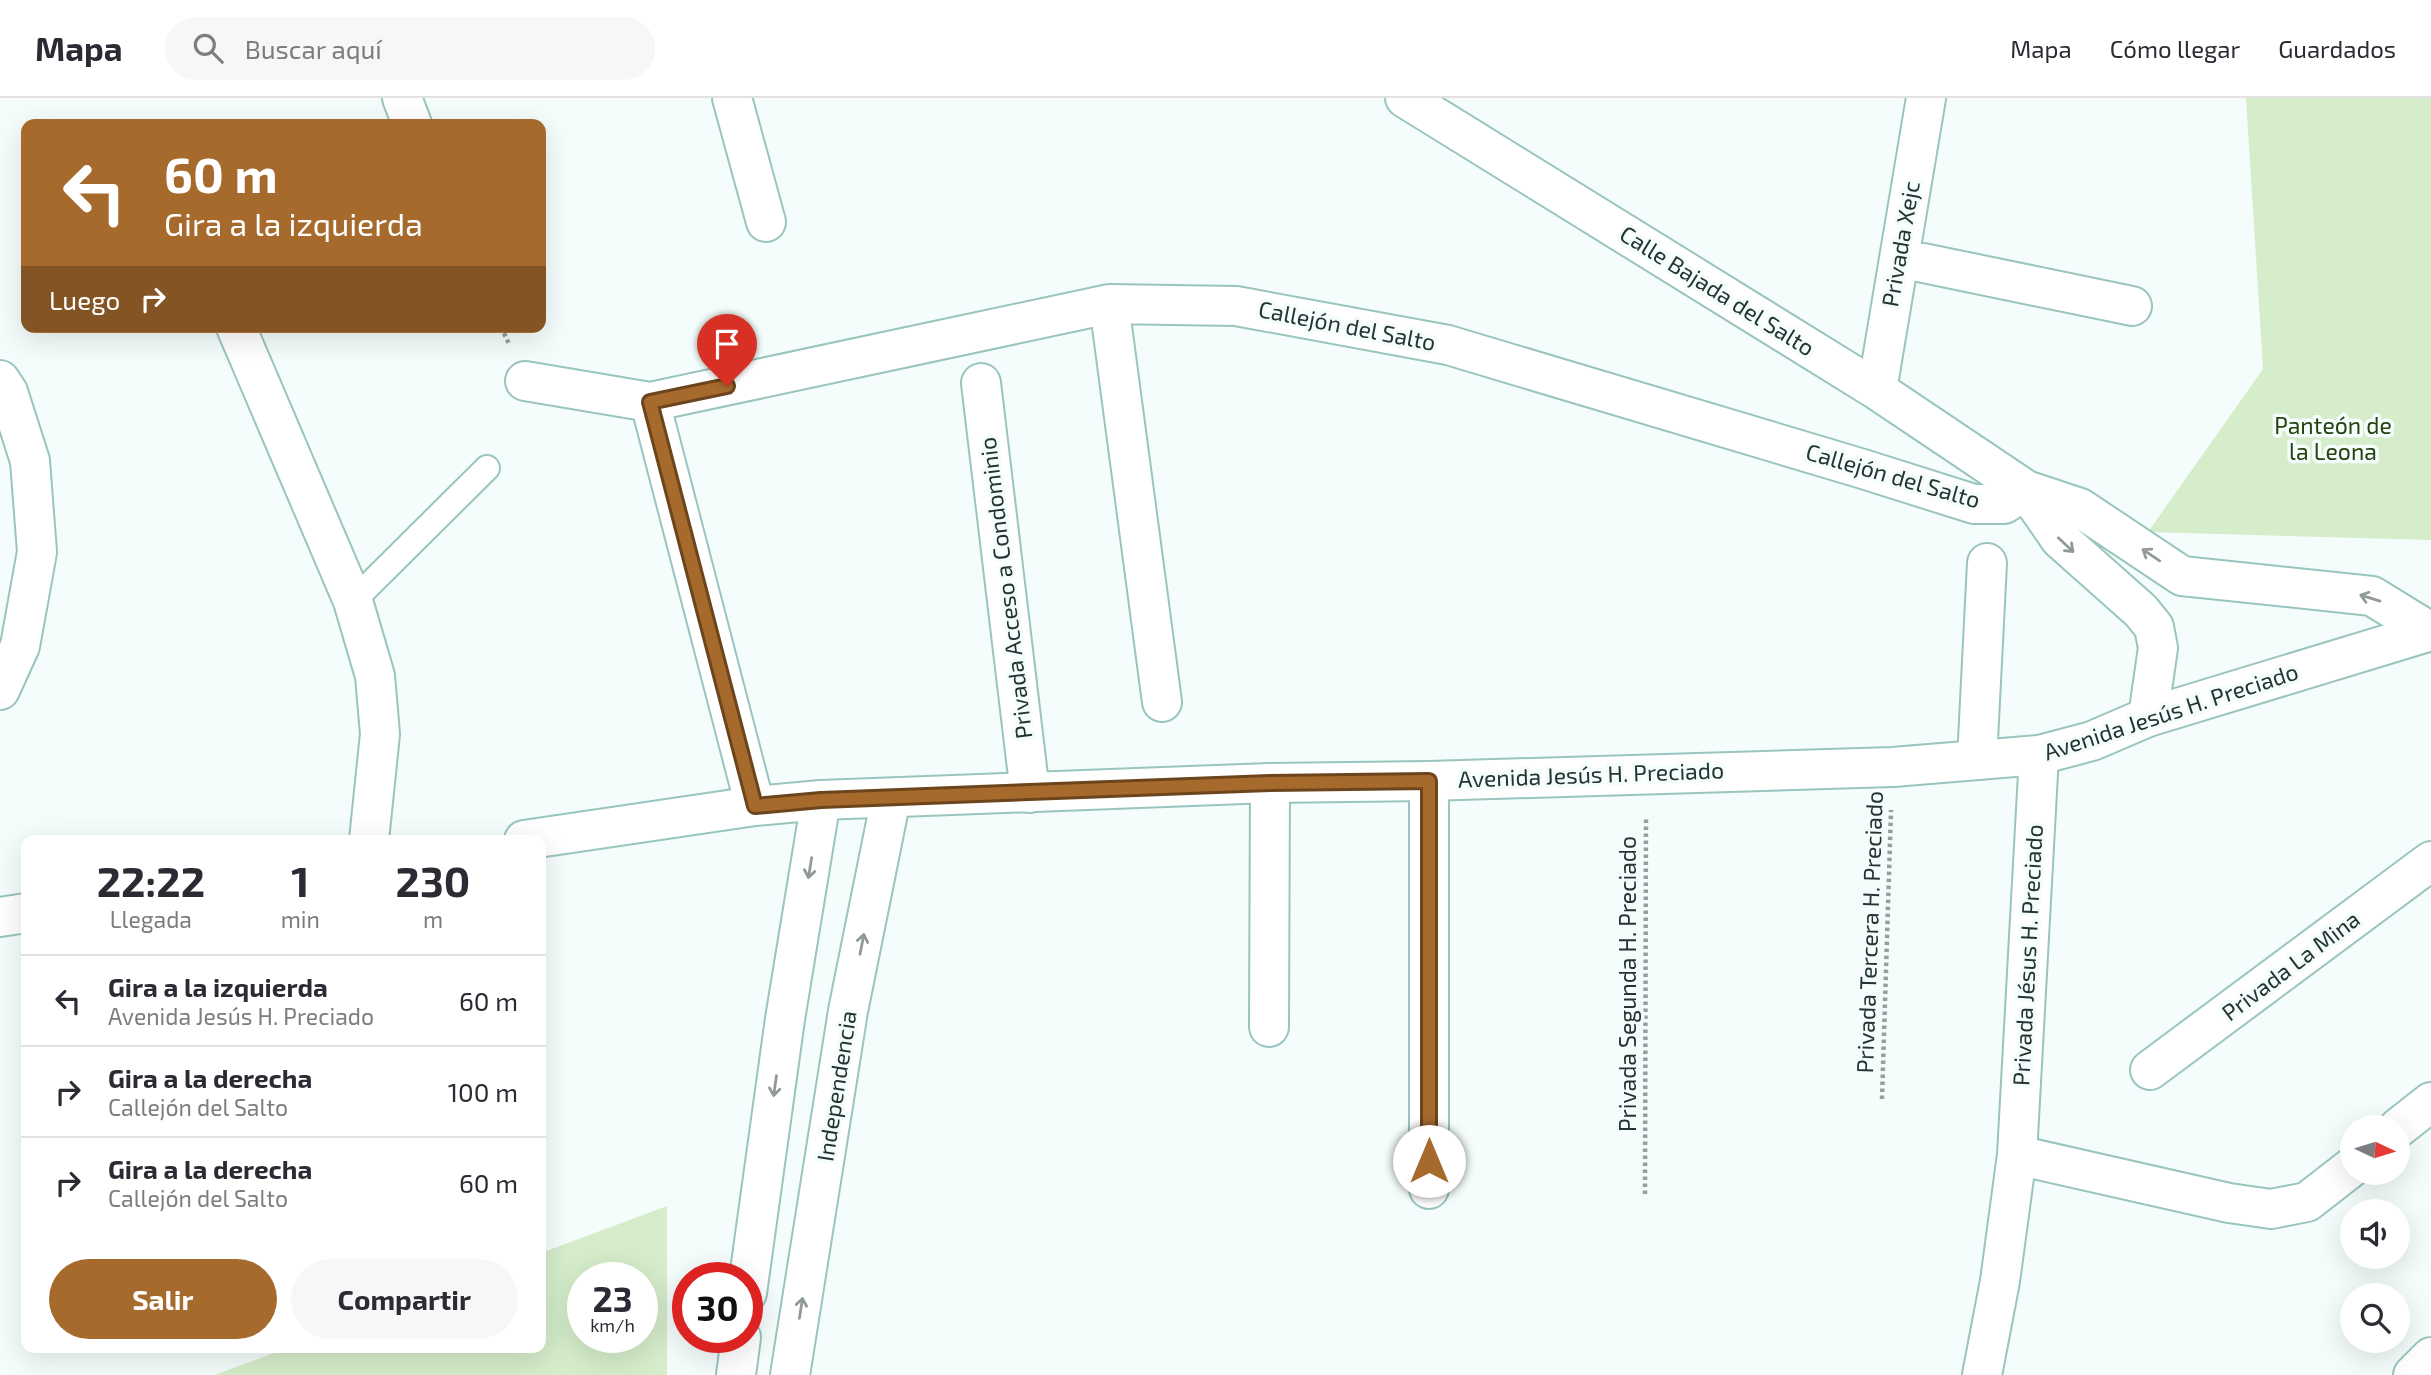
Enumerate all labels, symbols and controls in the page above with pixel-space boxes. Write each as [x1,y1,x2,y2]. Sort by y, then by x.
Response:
search box [165,17,655,80]
text: Mapa [35,28,123,68]
icon: search [189,29,227,67]
text: Buscar aquí [245,33,382,64]
text: Mapa [2010,34,2072,63]
text: Cómo llegar [2110,34,2240,63]
text: Guardados [2278,34,2396,63]
text: 60 m [164,144,278,203]
icon: left [49,147,140,238]
street label: Privada Xejc [1875,179,1925,309]
text: Gira a la izquierda [164,204,423,242]
street label: Calle Bajada del Salto [1615,219,1820,361]
icon: right [134,280,172,318]
text: Luego [49,284,120,315]
street label: Callejón del Salto [1256,294,1438,356]
pin [697,314,757,386]
icon: arrive [708,325,746,363]
park label: Panteón de la Leona [2274,411,2392,465]
street label: Privada Acceso a Condominio [973,436,1037,741]
street label: Callejón del Salto [1803,437,1984,513]
one-way arrow [2058,536,2075,553]
one-way arrow [2141,548,2161,562]
one-way arrow [2359,590,2381,603]
street label: Avenida Jesús H. Preciado [2040,657,2302,765]
street label: Avenida Jesús H. Preciado [1458,755,1724,793]
street label: Privada Tercera H. Preciado [1850,790,1888,1074]
street label: Privada Jésus H. Preciado [2006,823,2048,1086]
street label: Privada Segunda H. Preciado [1613,836,1641,1132]
text: 22:22 [97,855,205,905]
text: 1 [291,855,309,905]
text: 230 [396,855,470,905]
one-way arrow [803,856,816,879]
street label: Privada La Mina [2216,904,2365,1026]
text: Llegada [110,905,192,933]
text: min [281,905,320,933]
text: m [423,905,443,933]
one-way arrow [856,933,869,956]
text: Gira a la izquierda [108,971,328,1002]
icon: left [49,982,87,1020]
text: 60 m [459,985,518,1016]
text: Avenida Jesús H. Preciado [108,1002,374,1030]
street label: Independencia [810,1008,862,1163]
text: Gira a la derecha [108,1062,312,1093]
icon: right [49,1073,87,1111]
one-way arrow [769,1074,782,1097]
text: 100 m [448,1076,518,1107]
text: Callejón del Salto [108,1093,288,1121]
north arrow [2340,1115,2410,1185]
map controls [2340,1115,2410,1353]
position arrow [1392,1124,1466,1198]
text: Gira a la derecha [108,1153,312,1184]
icon: right [49,1164,87,1202]
text: 60 m [459,1167,518,1198]
text: Callejón del Salto [108,1184,288,1212]
button: sound [2340,1199,2410,1269]
button: Salir [49,1259,277,1339]
button: Compartir [291,1259,518,1339]
speed limit sign: 30 [672,1262,763,1353]
text: 23 [592,1277,633,1319]
button: search [2340,1283,2410,1353]
one-way arrow [795,1297,808,1320]
text: km/h [590,1314,635,1336]

